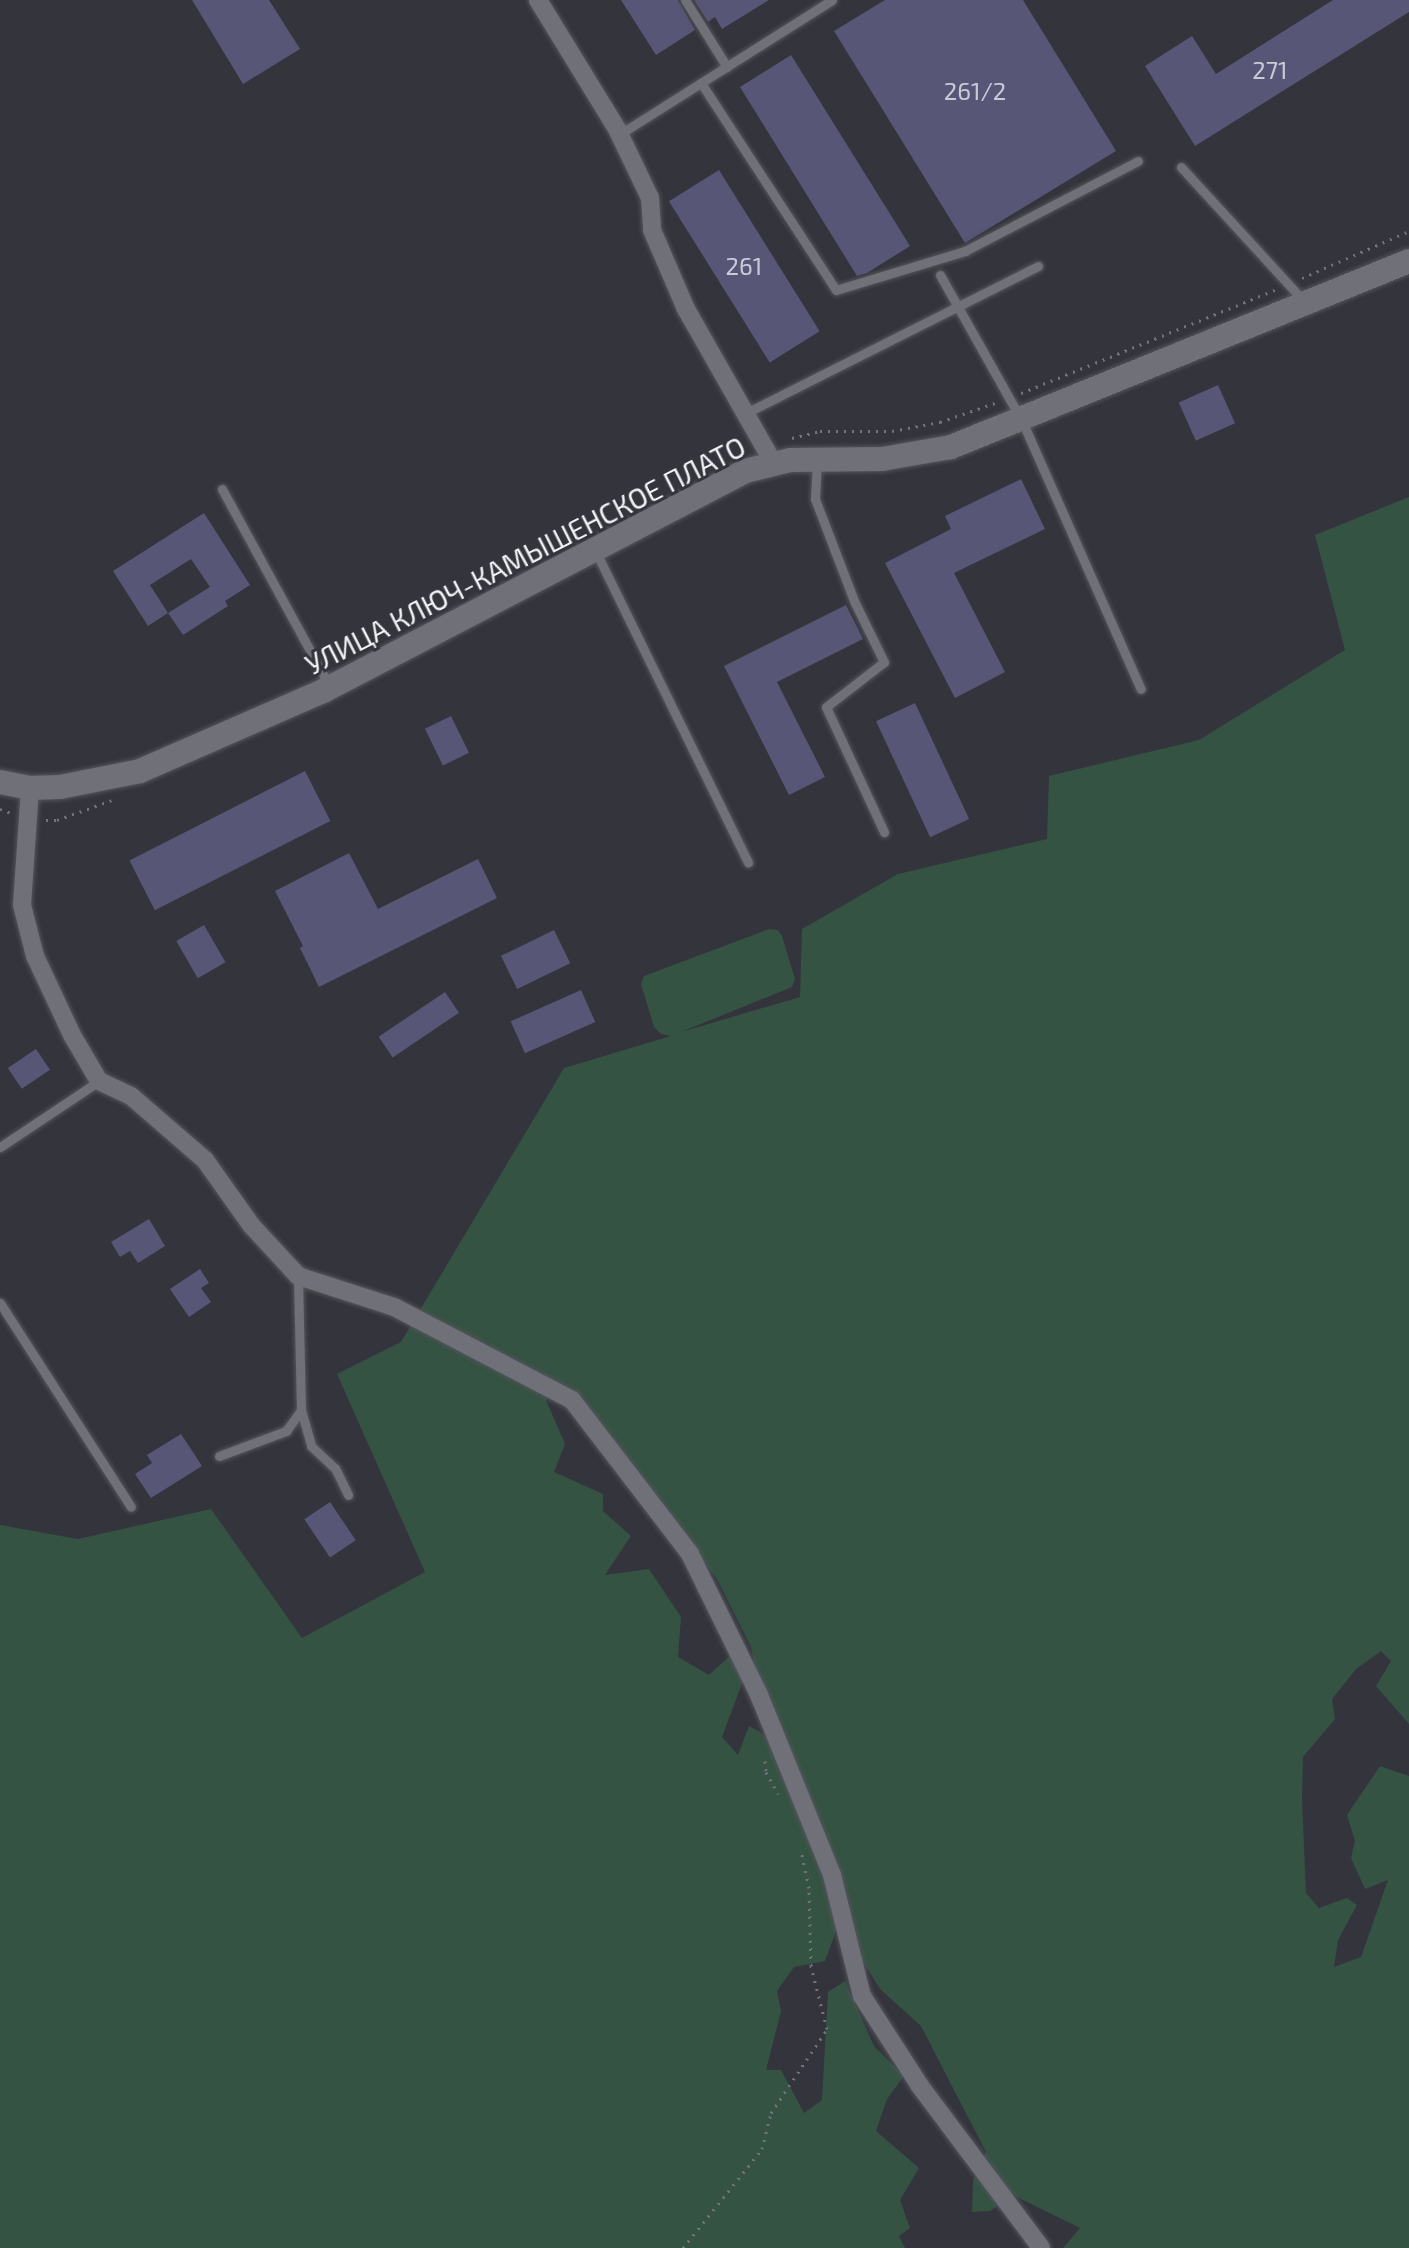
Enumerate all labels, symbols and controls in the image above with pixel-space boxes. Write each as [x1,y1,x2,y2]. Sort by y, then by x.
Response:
house number: 271 [1252,56,1288,84]
house number: 261/2 [944,77,1006,105]
house number: 261 [726,252,762,280]
street label: УЛИЦА КЛЮЧ-КАМЫШЕНСКОЕ ПЛАТО [299,429,751,681]

